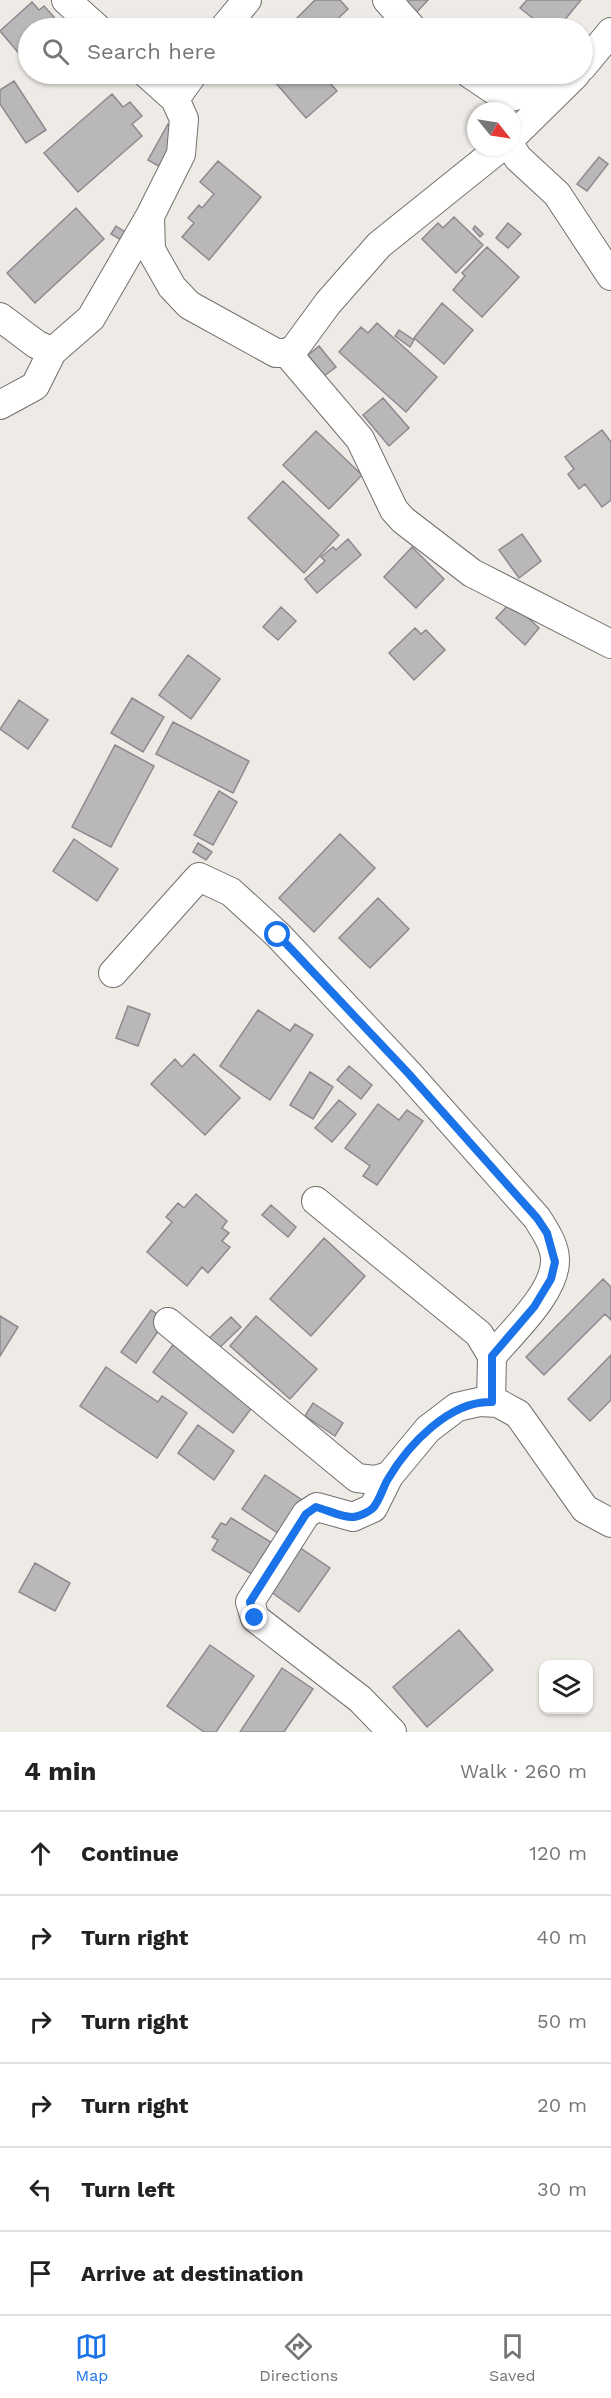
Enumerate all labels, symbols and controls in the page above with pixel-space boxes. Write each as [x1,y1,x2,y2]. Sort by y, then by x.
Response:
search box [18,18,593,84]
icon: search [39,35,72,68]
text: Search here [87,39,216,64]
north arrow [467,102,521,156]
route start [264,921,290,947]
route end [241,1604,267,1630]
map controls [539,1660,593,1714]
button: layers [539,1660,593,1714]
text: 4 min [24,1756,96,1786]
text: Walk · 260 m [460,1759,587,1783]
icon: ahead [24,1837,57,1870]
text: Continue [81,1841,179,1866]
text: 120 m [529,1841,587,1865]
icon: right [24,1921,57,1954]
text: Turn right [81,1925,188,1950]
text: 40 m [536,1925,587,1949]
icon: right [24,2005,57,2038]
text: Turn right [81,2009,188,2034]
text: 50 m [537,2009,587,2033]
icon: right [24,2089,57,2122]
text: Turn right [81,2093,188,2118]
text: 20 m [537,2093,587,2117]
icon: left [24,2173,57,2206]
text: Turn left [81,2177,175,2202]
text: 30 m [537,2177,587,2201]
icon: arrive [24,2257,57,2290]
text: Arrive at destination [81,2261,304,2286]
tab: Map [75,2330,108,2385]
tab: Directions [259,2330,338,2385]
tab: Saved [489,2330,536,2385]

